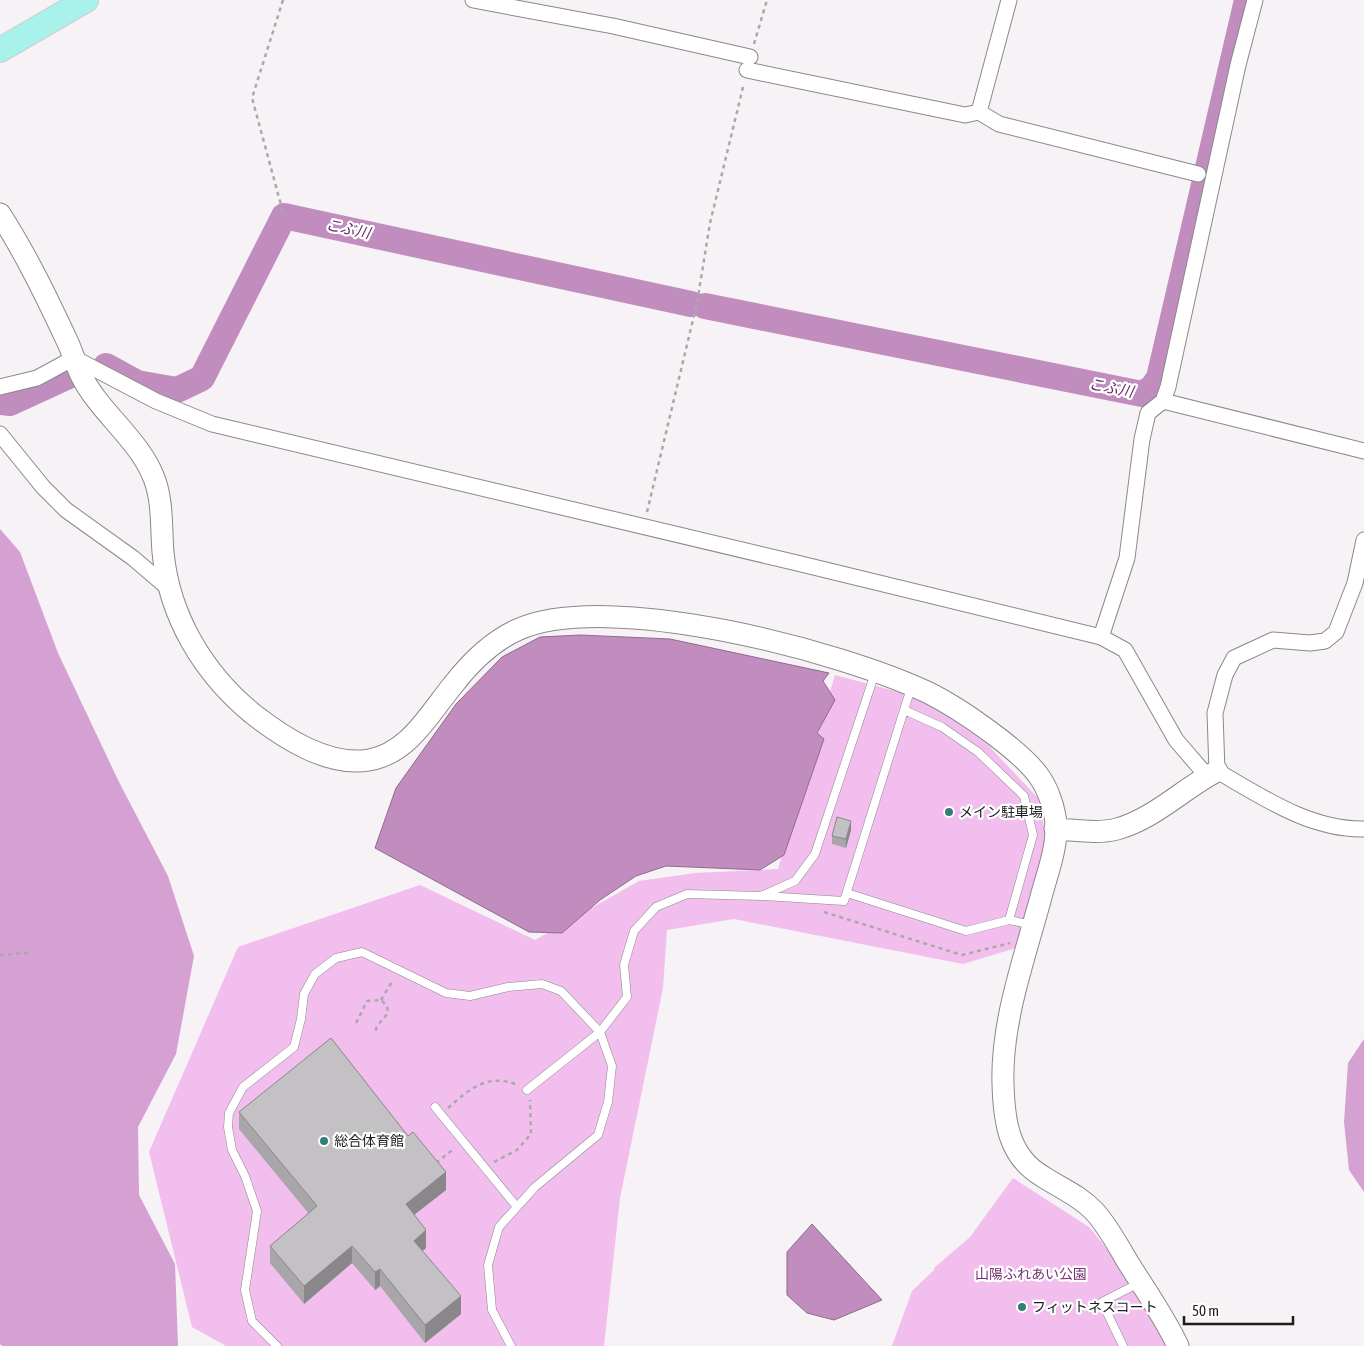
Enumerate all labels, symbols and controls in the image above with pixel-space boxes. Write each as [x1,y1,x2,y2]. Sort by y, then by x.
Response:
water label: こぶ川 [324,216,374,242]
water label: こぶ川 [1087,375,1137,401]
place label: メイン駐車場 [959,804,1043,820]
marker: メイン駐車場 [943,806,955,818]
place label: 総合体育館 [334,1133,404,1149]
marker: 総合体育館 [318,1135,330,1147]
park label: 山陽ふれあい公園 [975,1266,1087,1282]
scale bar [1184,1294,1293,1326]
place label: フィットネスコート [1032,1299,1158,1315]
marker: フィットネスコート [1016,1301,1028,1313]
text: 50 m [1192,1302,1219,1319]

